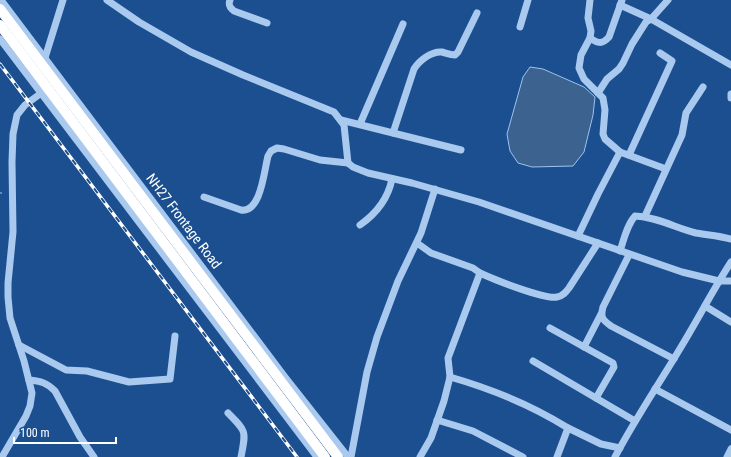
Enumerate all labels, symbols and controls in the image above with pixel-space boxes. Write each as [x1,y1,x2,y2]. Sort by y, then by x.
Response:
street label: NH27 Frontage Road [143,170,225,272]
scale bar [14,419,116,445]
text: 100 m [20,426,50,440]

